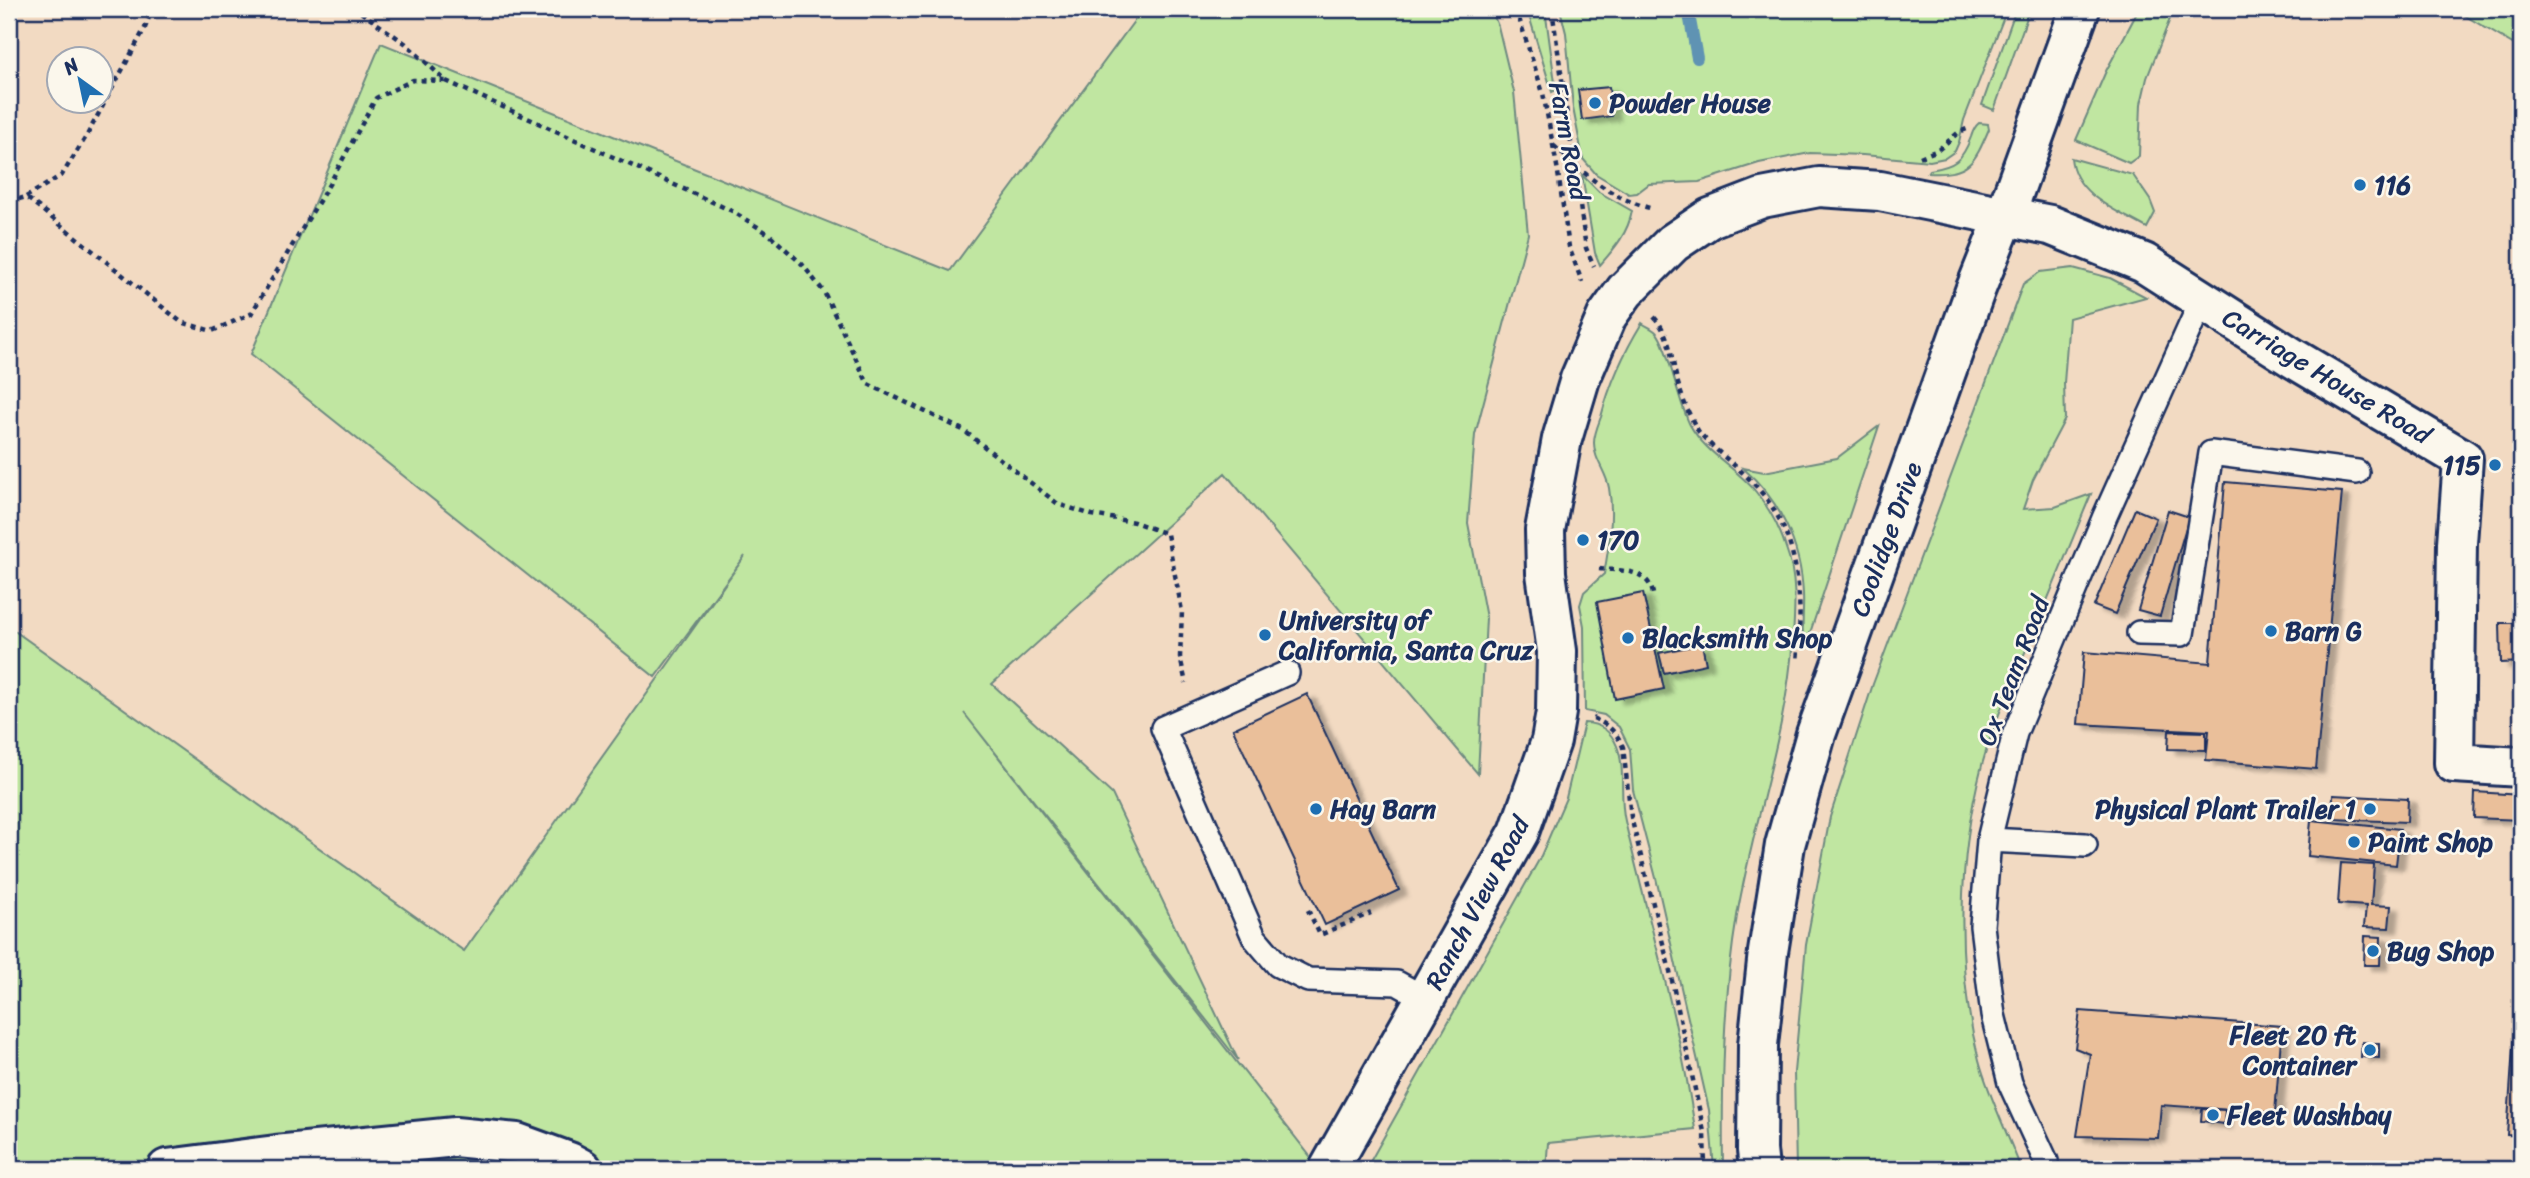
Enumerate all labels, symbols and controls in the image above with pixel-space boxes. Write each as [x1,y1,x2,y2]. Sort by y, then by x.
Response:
north arrow [46,46,116,116]
text: N [56,48,86,84]
street label: Farm Road [1535,78,1603,207]
place label: Powder House [1609,80,1772,126]
marker: Powder House [1587,95,1603,111]
place label: 116 [2374,162,2411,208]
marker: 116 [2352,177,2368,193]
street label: Carriage House Road [2213,295,2443,458]
place label: 115 [2443,442,2481,488]
street label: Coolidge Drive [1837,454,1936,623]
marker: 115 [2487,457,2503,473]
place label: 170 [1597,517,1639,563]
marker: 170 [1575,532,1591,548]
street label: Ox Team Road [1963,587,2064,753]
place label: University of California, Santa Cruz [1278,597,1535,673]
place label: Barn G [2285,608,2362,654]
place label: Blacksmith Shop [1642,615,1832,661]
marker: Barn G [2263,623,2279,639]
marker: University of California, Santa Cruz [1257,627,1273,643]
marker: Blacksmith Shop [1620,630,1636,646]
place label: Hay Barn [1330,786,1437,832]
place label: Physical Plant Trailer 1 [2095,786,2356,832]
marker: Hay Barn [1308,801,1324,817]
marker: Physical Plant Trailer 1 [2362,801,2378,817]
street label: Ranch View Road [1412,806,1543,998]
place label: Paint Shop [2368,819,2493,865]
marker: Paint Shop [2346,834,2362,850]
place label: Bug Shop [2387,928,2494,974]
marker: Bug Shop [2365,943,2381,959]
place label: Fleet 20 ft Container [2228,1012,2358,1088]
marker: Fleet 20 ft Container [2362,1042,2378,1058]
place label: Fleet Washbay [2226,1092,2392,1138]
marker: Fleet Washbay [2205,1107,2221,1123]

